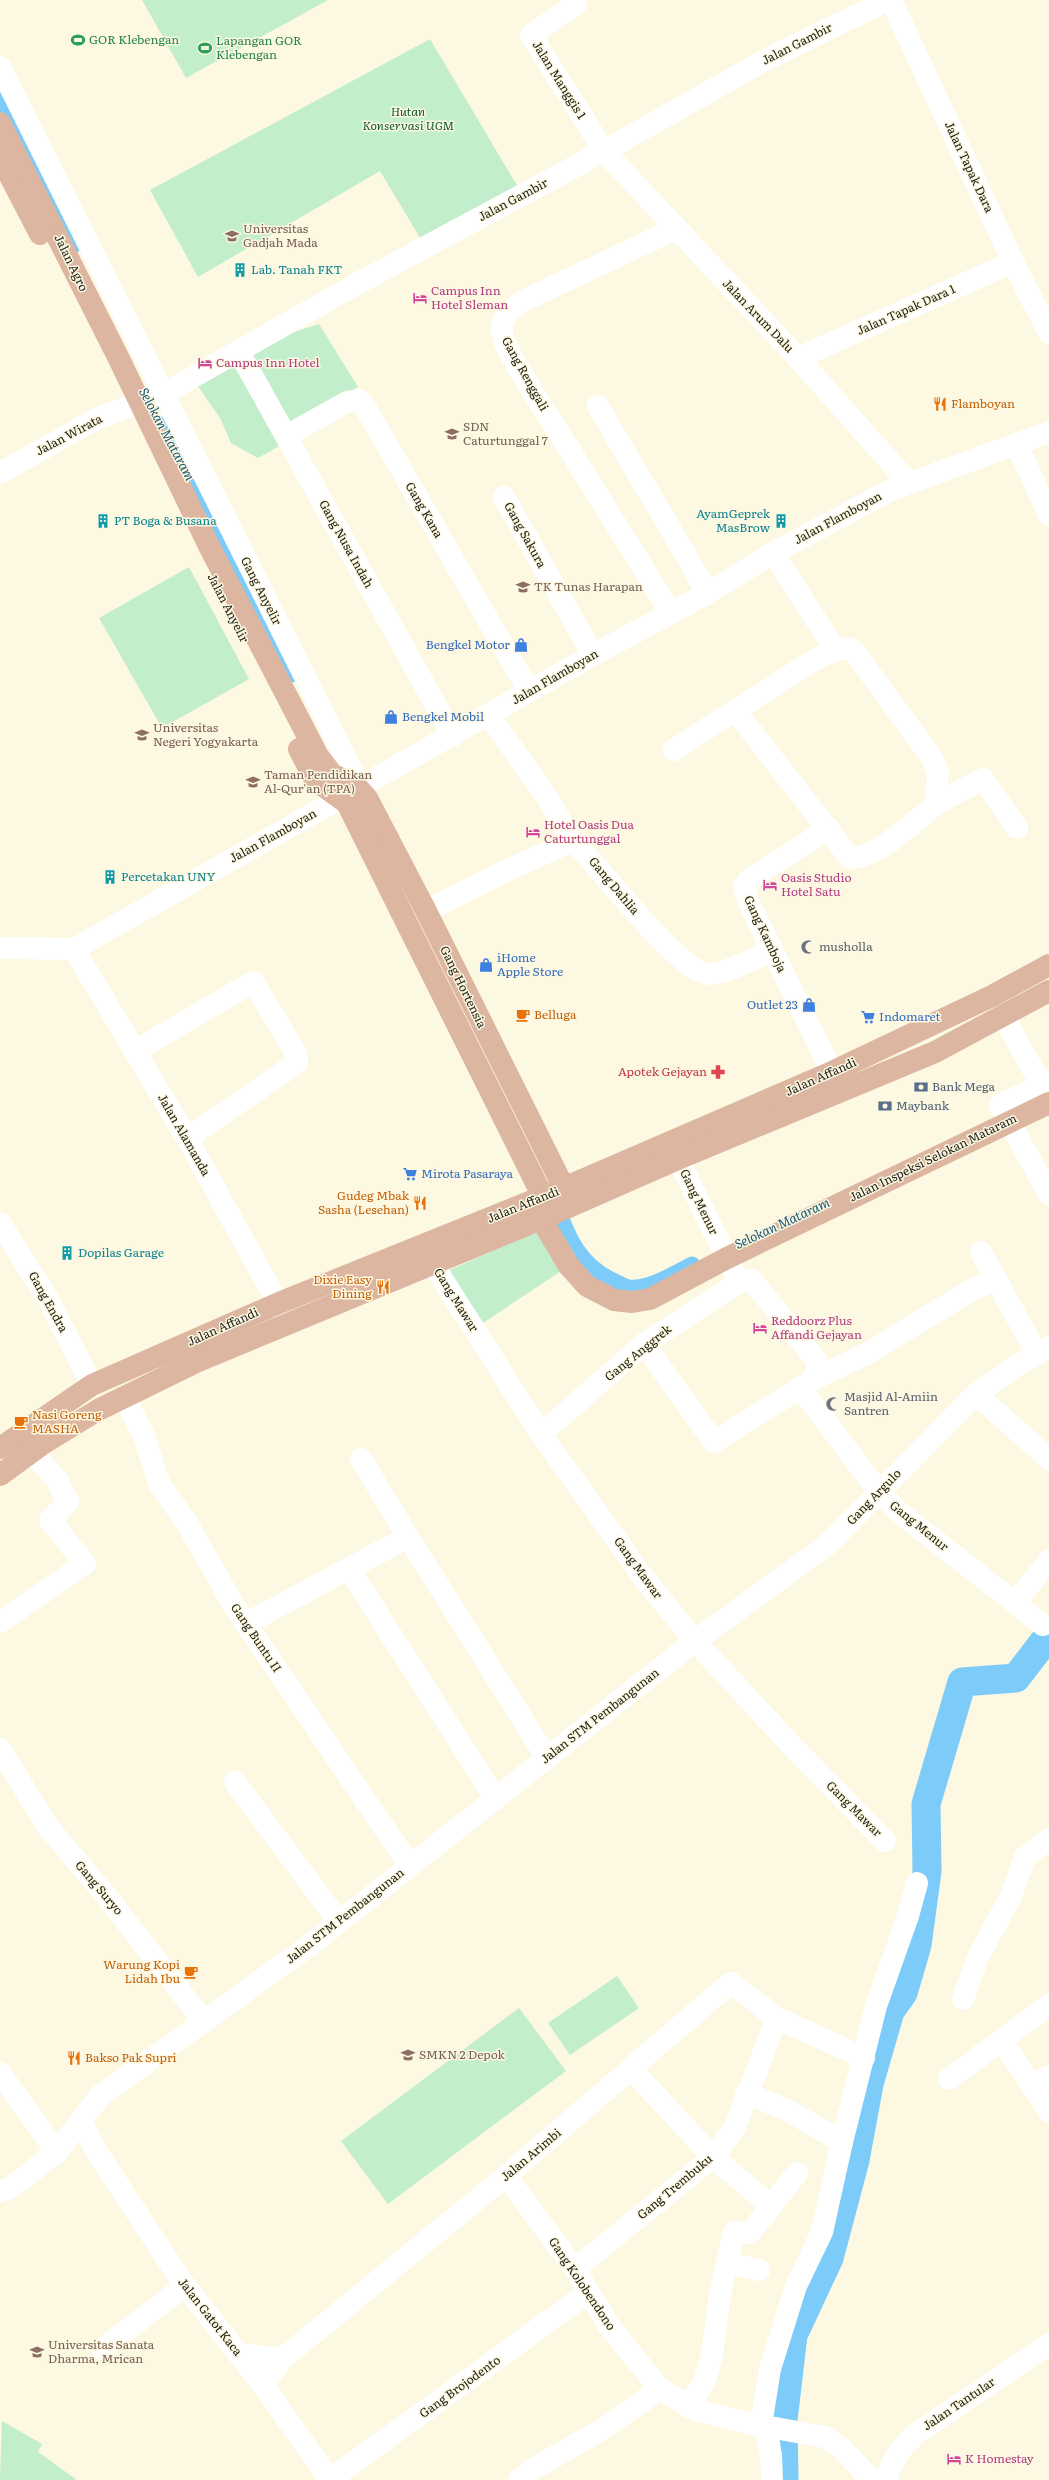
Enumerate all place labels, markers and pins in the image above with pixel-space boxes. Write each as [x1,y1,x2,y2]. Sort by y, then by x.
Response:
place label: GOR Klebengan [89,30,179,48]
place label: Lapangan GOR Klebengan [216,31,302,63]
sports icon: GOR Klebengan [70,32,86,48]
sports icon: Lapangan GOR Klebengan [197,40,213,56]
place label: Universitas Gadjah Mada [243,219,318,251]
school or university icon: Universitas Gadjah Mada [224,228,240,244]
place label: Lab. Tanah FKT [251,260,343,278]
building icon: Lab. Tanah FKT [232,262,248,278]
place label: Campus Inn Hotel Sleman [431,281,508,313]
hotel icon: Campus Inn Hotel Sleman [412,290,428,306]
place label: Campus Inn Hotel [216,353,320,371]
hotel icon: Campus Inn Hotel [197,355,213,371]
place label: Flamboyan [951,394,1015,412]
restaurant icon: Flamboyan [932,396,948,412]
place label: SDN Caturtunggal 7 [463,417,548,449]
school or university icon: SDN Caturtunggal 7 [444,426,460,442]
place label: AyamGeprek MasBrow [696,504,771,536]
place label: PT Boga & Busana [114,511,217,529]
building icon: PT Boga & Busana [95,513,111,529]
building icon: AyamGeprek MasBrow [773,513,789,529]
place label: TK Tunas Harapan [534,577,643,595]
school or university icon: TK Tunas Harapan [515,579,531,595]
place label: Bengkel Motor [426,635,510,653]
shop icon: Bengkel Motor [513,637,529,653]
place label: Bengkel Mobil [402,707,484,725]
shop icon: Bengkel Mobil [383,709,399,725]
place label: Universitas Negeri Yogyakarta [153,718,259,750]
school or university icon: Universitas Negeri Yogyakarta [134,727,150,743]
place label: Taman Pendidikan Al-Qur'an (TPA) [264,765,372,797]
school or university icon: Taman Pendidikan Al-Qur'an (TPA) [245,774,261,790]
place label: Hotel Oasis Dua Caturtunggal [544,815,635,847]
hotel icon: Hotel Oasis Dua Caturtunggal [525,824,541,840]
place label: Percetakan UNY [121,867,216,885]
place label: Oasis Studio Hotel Satu [781,868,851,900]
building icon: Percetakan UNY [102,869,118,885]
hotel icon: Oasis Studio Hotel Satu [762,877,778,893]
place label: musholla [819,937,873,955]
mosque icon: musholla [800,939,816,955]
place label: iHome Apple Store [497,948,563,980]
shop icon: iHome Apple Store [478,957,494,973]
place label: Outlet 23 [747,995,798,1013]
shop icon: Outlet 23 [801,997,817,1013]
place label: Belluga [534,1005,577,1023]
cafe icon: Belluga [515,1007,531,1023]
place label: Indomaret [879,1007,941,1025]
supermarket icon: Indomaret [860,1009,876,1025]
place label: Apotek Gejayan [618,1062,707,1080]
pharmacy icon: Apotek Gejayan [710,1064,726,1080]
place label: Bank Mega [932,1077,996,1095]
bank icon: Bank Mega [913,1079,929,1095]
place label: Maybank [896,1096,950,1114]
bank icon: Maybank [877,1098,893,1114]
place label: Mirota Pasaraya [421,1164,513,1182]
supermarket icon: Mirota Pasaraya [402,1166,418,1182]
place label: Gudeg Mbak Sasha (Lesehan) [318,1186,410,1218]
restaurant icon: Gudeg Mbak Sasha (Lesehan) [412,1195,428,1211]
place label: Dopilas Garage [78,1243,164,1261]
building icon: Dopilas Garage [59,1245,75,1261]
place label: Dixie Easy Dining [313,1270,372,1302]
restaurant icon: Dixie Easy Dining [375,1279,391,1295]
place label: Reddoorz Plus Affandi Gejayan [771,1311,862,1343]
hotel icon: Reddoorz Plus Affandi Gejayan [752,1320,768,1336]
place label: Masjid Al-Amiin Santren [844,1387,938,1419]
mosque icon: Masjid Al-Amiin Santren [825,1396,841,1412]
place label: Nasi Goreng MASHA [32,1405,102,1437]
cafe icon: Nasi Goreng MASHA [13,1414,29,1430]
place label: Warung Kopi Lidah Ibu [103,1955,180,1987]
cafe icon: Warung Kopi Lidah Ibu [183,1964,199,1980]
place label: SMKN 2 Depok [419,2045,506,2063]
school or university icon: SMKN 2 Depok [400,2047,416,2063]
place label: Bakso Pak Supri [85,2048,177,2066]
restaurant icon: Bakso Pak Supri [66,2050,82,2066]
place label: Universitas Sanata Dharma, Mrican [48,2335,155,2367]
school or university icon: Universitas Sanata Dharma, Mrican [29,2344,45,2360]
place label: K Homestay [965,2449,1034,2467]
hotel icon: K Homestay [946,2451,962,2467]

